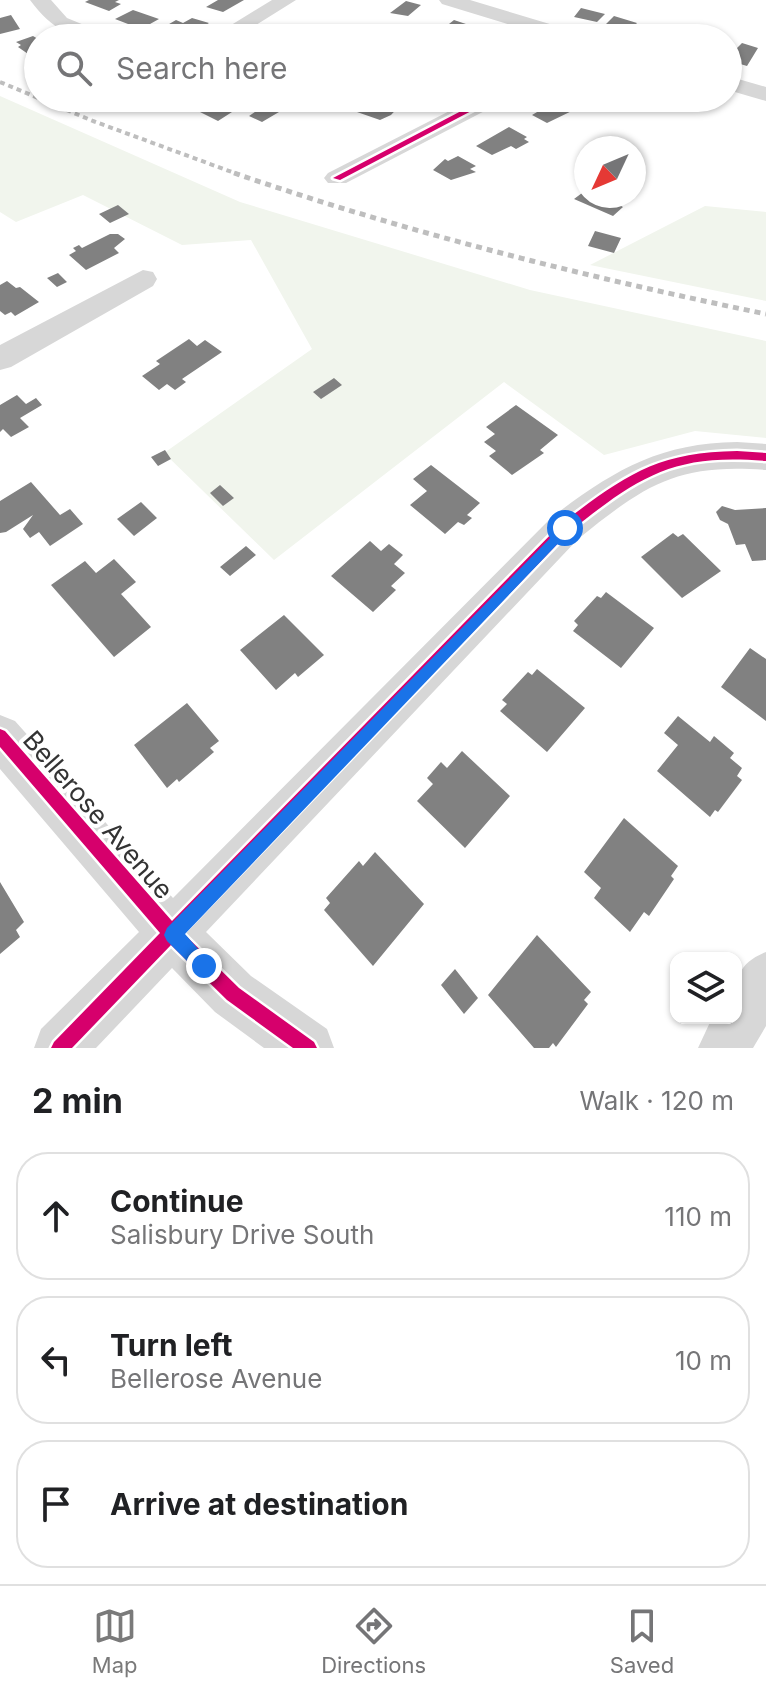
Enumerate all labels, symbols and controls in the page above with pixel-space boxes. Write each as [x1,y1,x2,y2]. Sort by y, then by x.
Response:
search box [24,24,742,112]
icon: search [52,46,96,90]
text: Search here [116,50,288,86]
north arrow [574,136,646,208]
route start [547,510,583,546]
street label: Bellerose Avenue [17,724,180,905]
route end [186,948,222,984]
map controls [670,952,742,1024]
button: layers [670,952,742,1024]
text: 2 min [32,1080,123,1121]
text: Walk · 120 m [579,1085,734,1116]
text: Continue [110,1183,244,1219]
icon: ahead [34,1194,78,1238]
text: 110 m [664,1201,732,1232]
text: Salisbury Drive South [110,1219,374,1250]
text: Turn left [110,1327,232,1363]
icon: left [34,1338,78,1382]
text: 10 m [675,1345,732,1376]
text: Bellerose Avenue [110,1363,322,1394]
icon: arrive [34,1482,78,1526]
text: Arrive at destination [110,1486,408,1522]
tab: Map [92,1604,138,1678]
tab: Directions [321,1604,426,1678]
tab: Saved [610,1604,674,1678]

